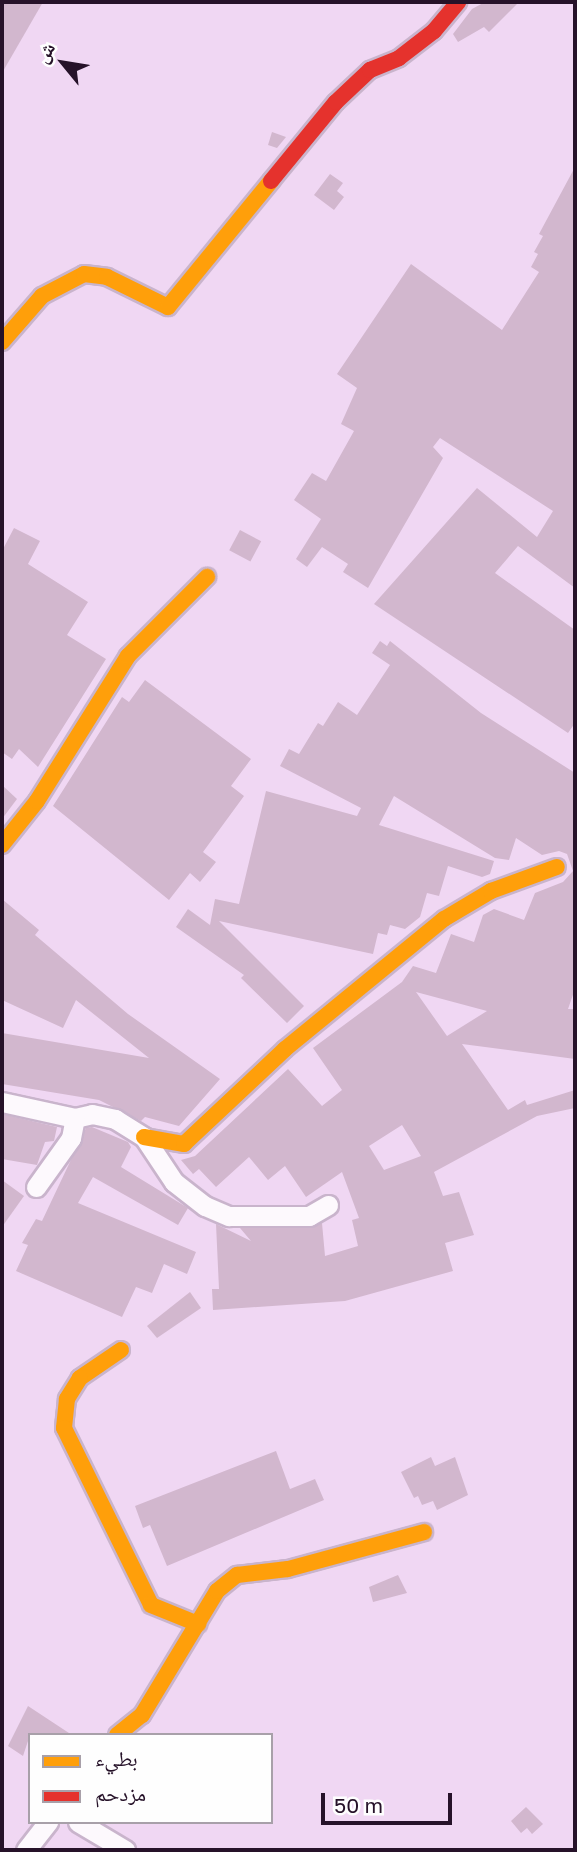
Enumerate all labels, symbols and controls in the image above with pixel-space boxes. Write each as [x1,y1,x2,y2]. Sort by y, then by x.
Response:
north arrow [28,28,98,98]
text: ش [29,38,59,67]
legend [28,1733,273,1824]
text: بطيء [95,1745,138,1771]
scale bar [325,1778,456,1822]
text: مزدحم [95,1780,146,1806]
text: 50 m [334,1792,383,1818]

